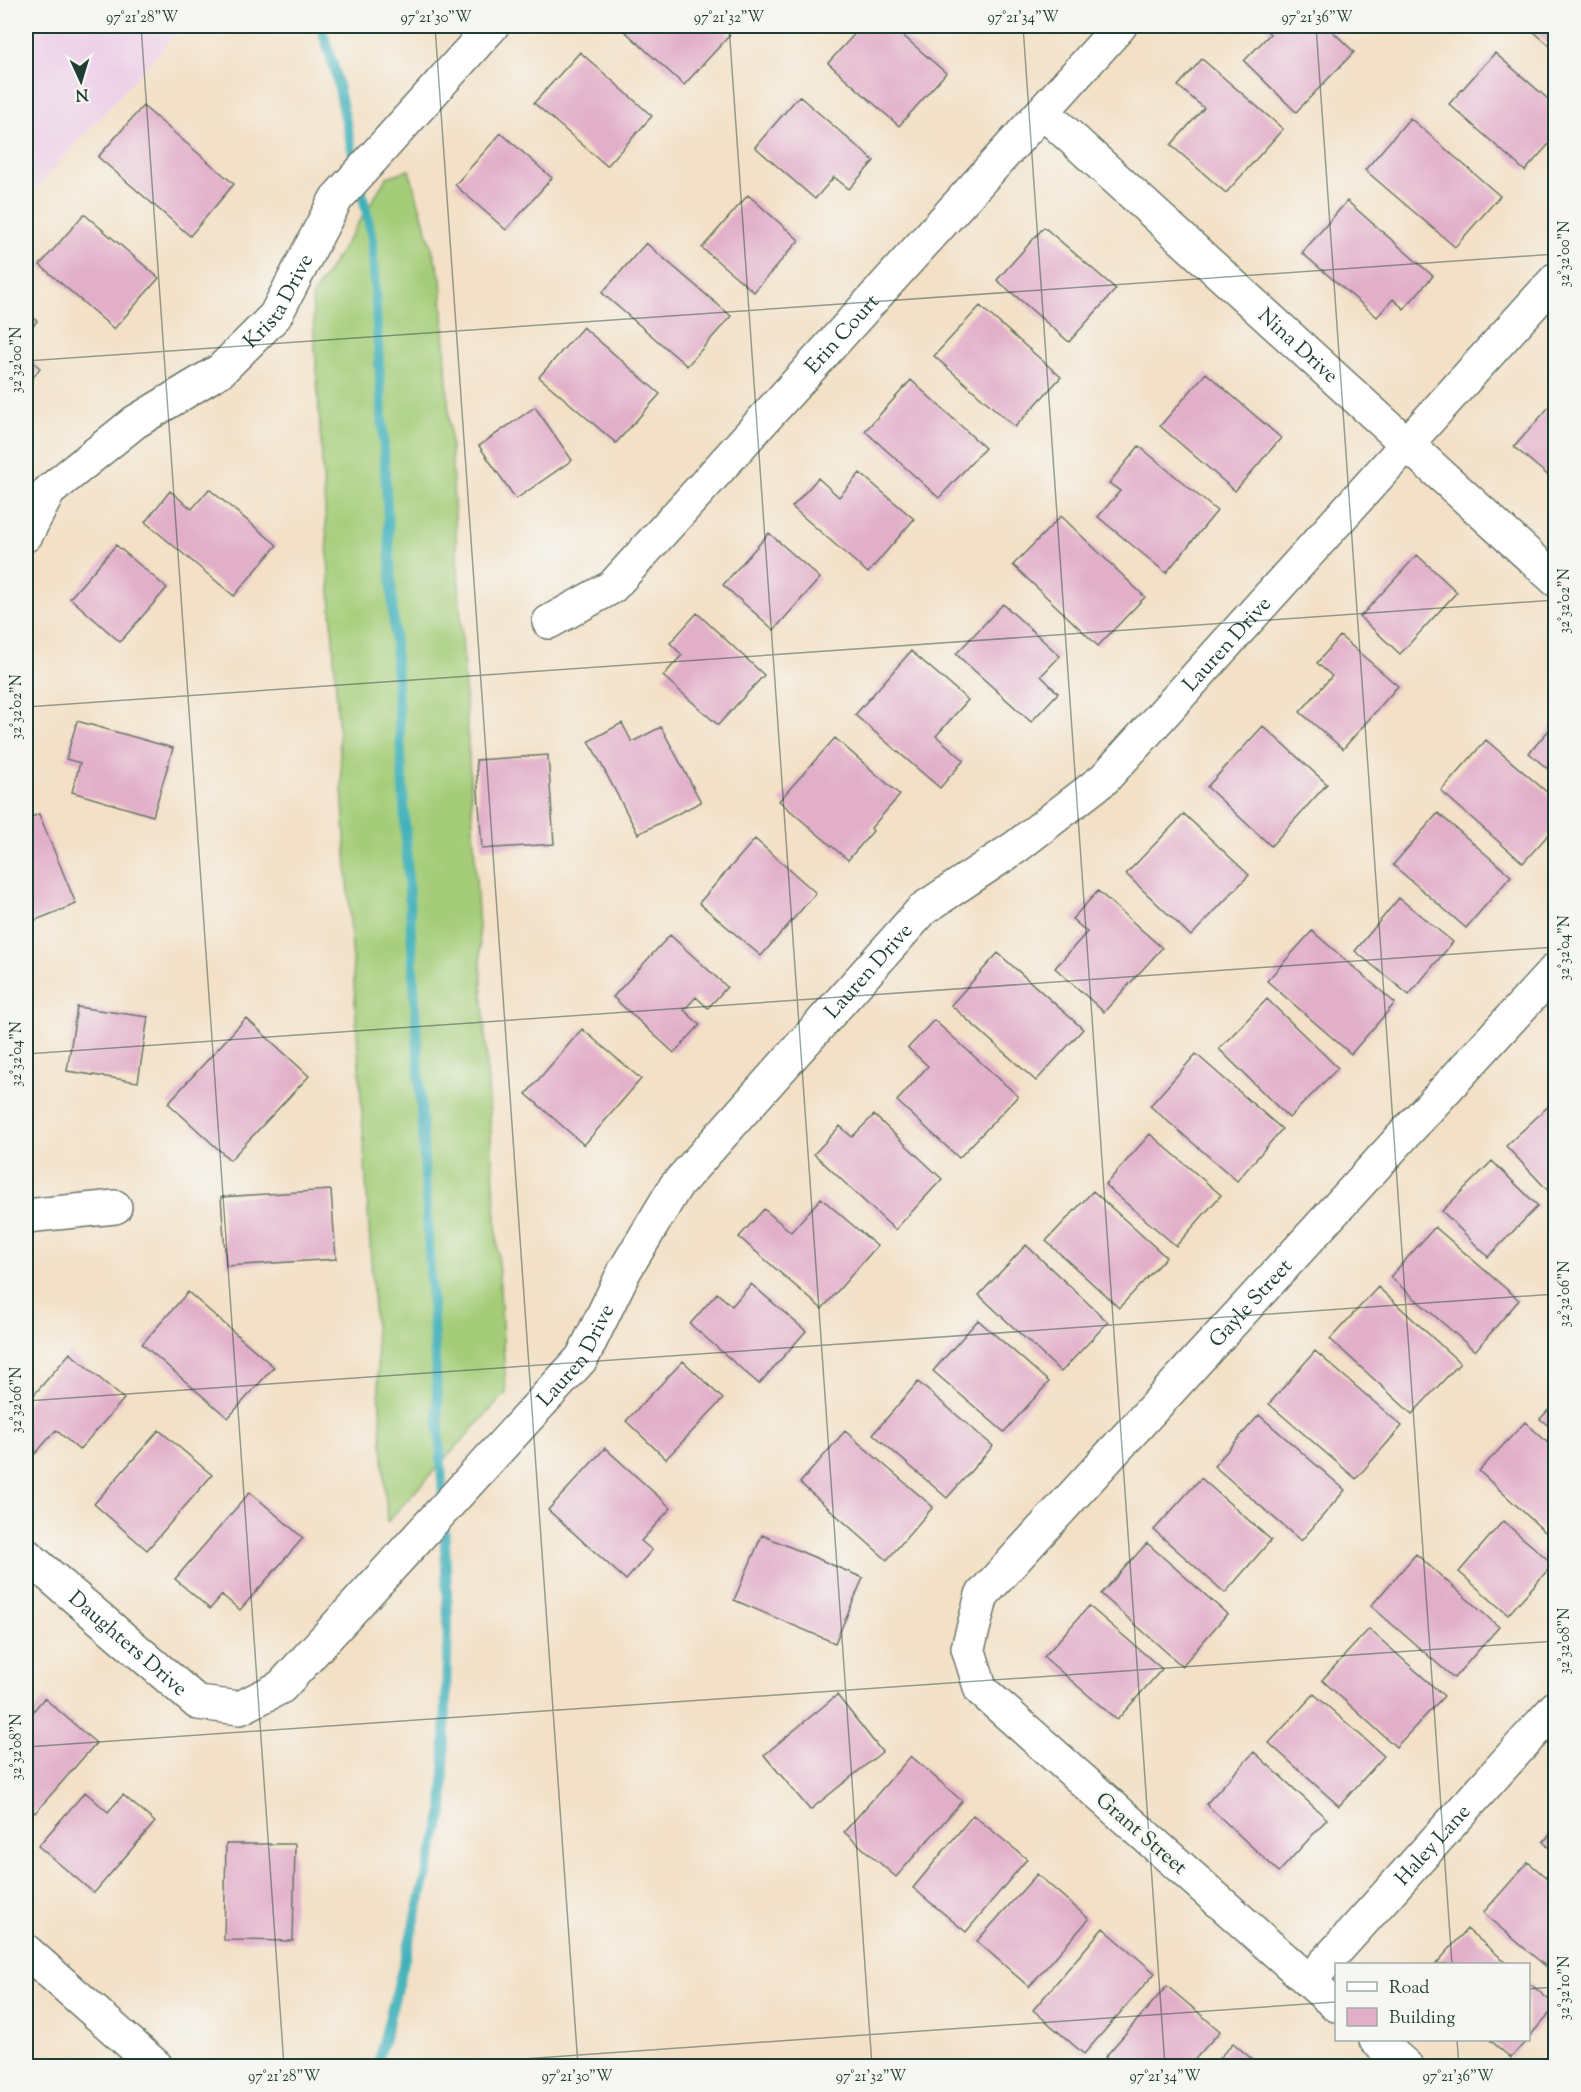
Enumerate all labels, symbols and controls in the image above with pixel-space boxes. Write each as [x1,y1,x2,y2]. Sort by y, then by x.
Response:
text: 97°21'28"W [106,8,178,29]
text: 97°21'30"W [400,8,472,29]
text: 97°21'32"W [694,8,765,29]
text: 97°21'34"W [987,8,1059,29]
text: 97°21'36"W [1281,8,1353,29]
north arrow [51,51,111,111]
text: N [74,82,89,105]
text: 32°32'00"N [1555,221,1576,287]
street label: Krista Drive [237,249,322,356]
street label: Erin Court [799,288,887,381]
street label: Nina Drive [1250,302,1344,391]
text: 32°32'00"N [7,327,28,393]
text: 32°32'02"N [1555,568,1576,634]
street label: Lauren Drive [1177,591,1279,699]
text: 32°32'02"N [7,674,28,740]
text: 32°32'04"N [1555,915,1576,981]
street label: Lauren Drive [819,917,920,1026]
text: 32°32'04"N [7,1021,28,1087]
street label: Gayle Street [1203,1253,1300,1355]
text: 32°32'06"N [1555,1261,1576,1327]
street label: Lauren Drive [531,1300,623,1414]
text: 32°32'06"N [7,1367,28,1433]
street label: Daughters Drive [61,1585,193,1704]
text: 32°32'08"N [1555,1608,1576,1674]
text: 32°32'08"N [7,1714,28,1780]
street label: Grant Street [1088,1786,1193,1883]
street label: Haley Lane [1389,1798,1479,1893]
text: 32°32'10"N [1555,1956,1576,2020]
legend [1335,1963,1530,2041]
text: Road [1389,1976,1429,2002]
text: Building [1389,2006,1455,2032]
text: 97°21'28"W [248,2067,320,2088]
text: 97°21'30"W [541,2067,613,2088]
text: 97°21'32"W [836,2067,907,2088]
text: 97°21'34"W [1129,2067,1201,2088]
text: 97°21'36"W [1422,2067,1494,2088]

